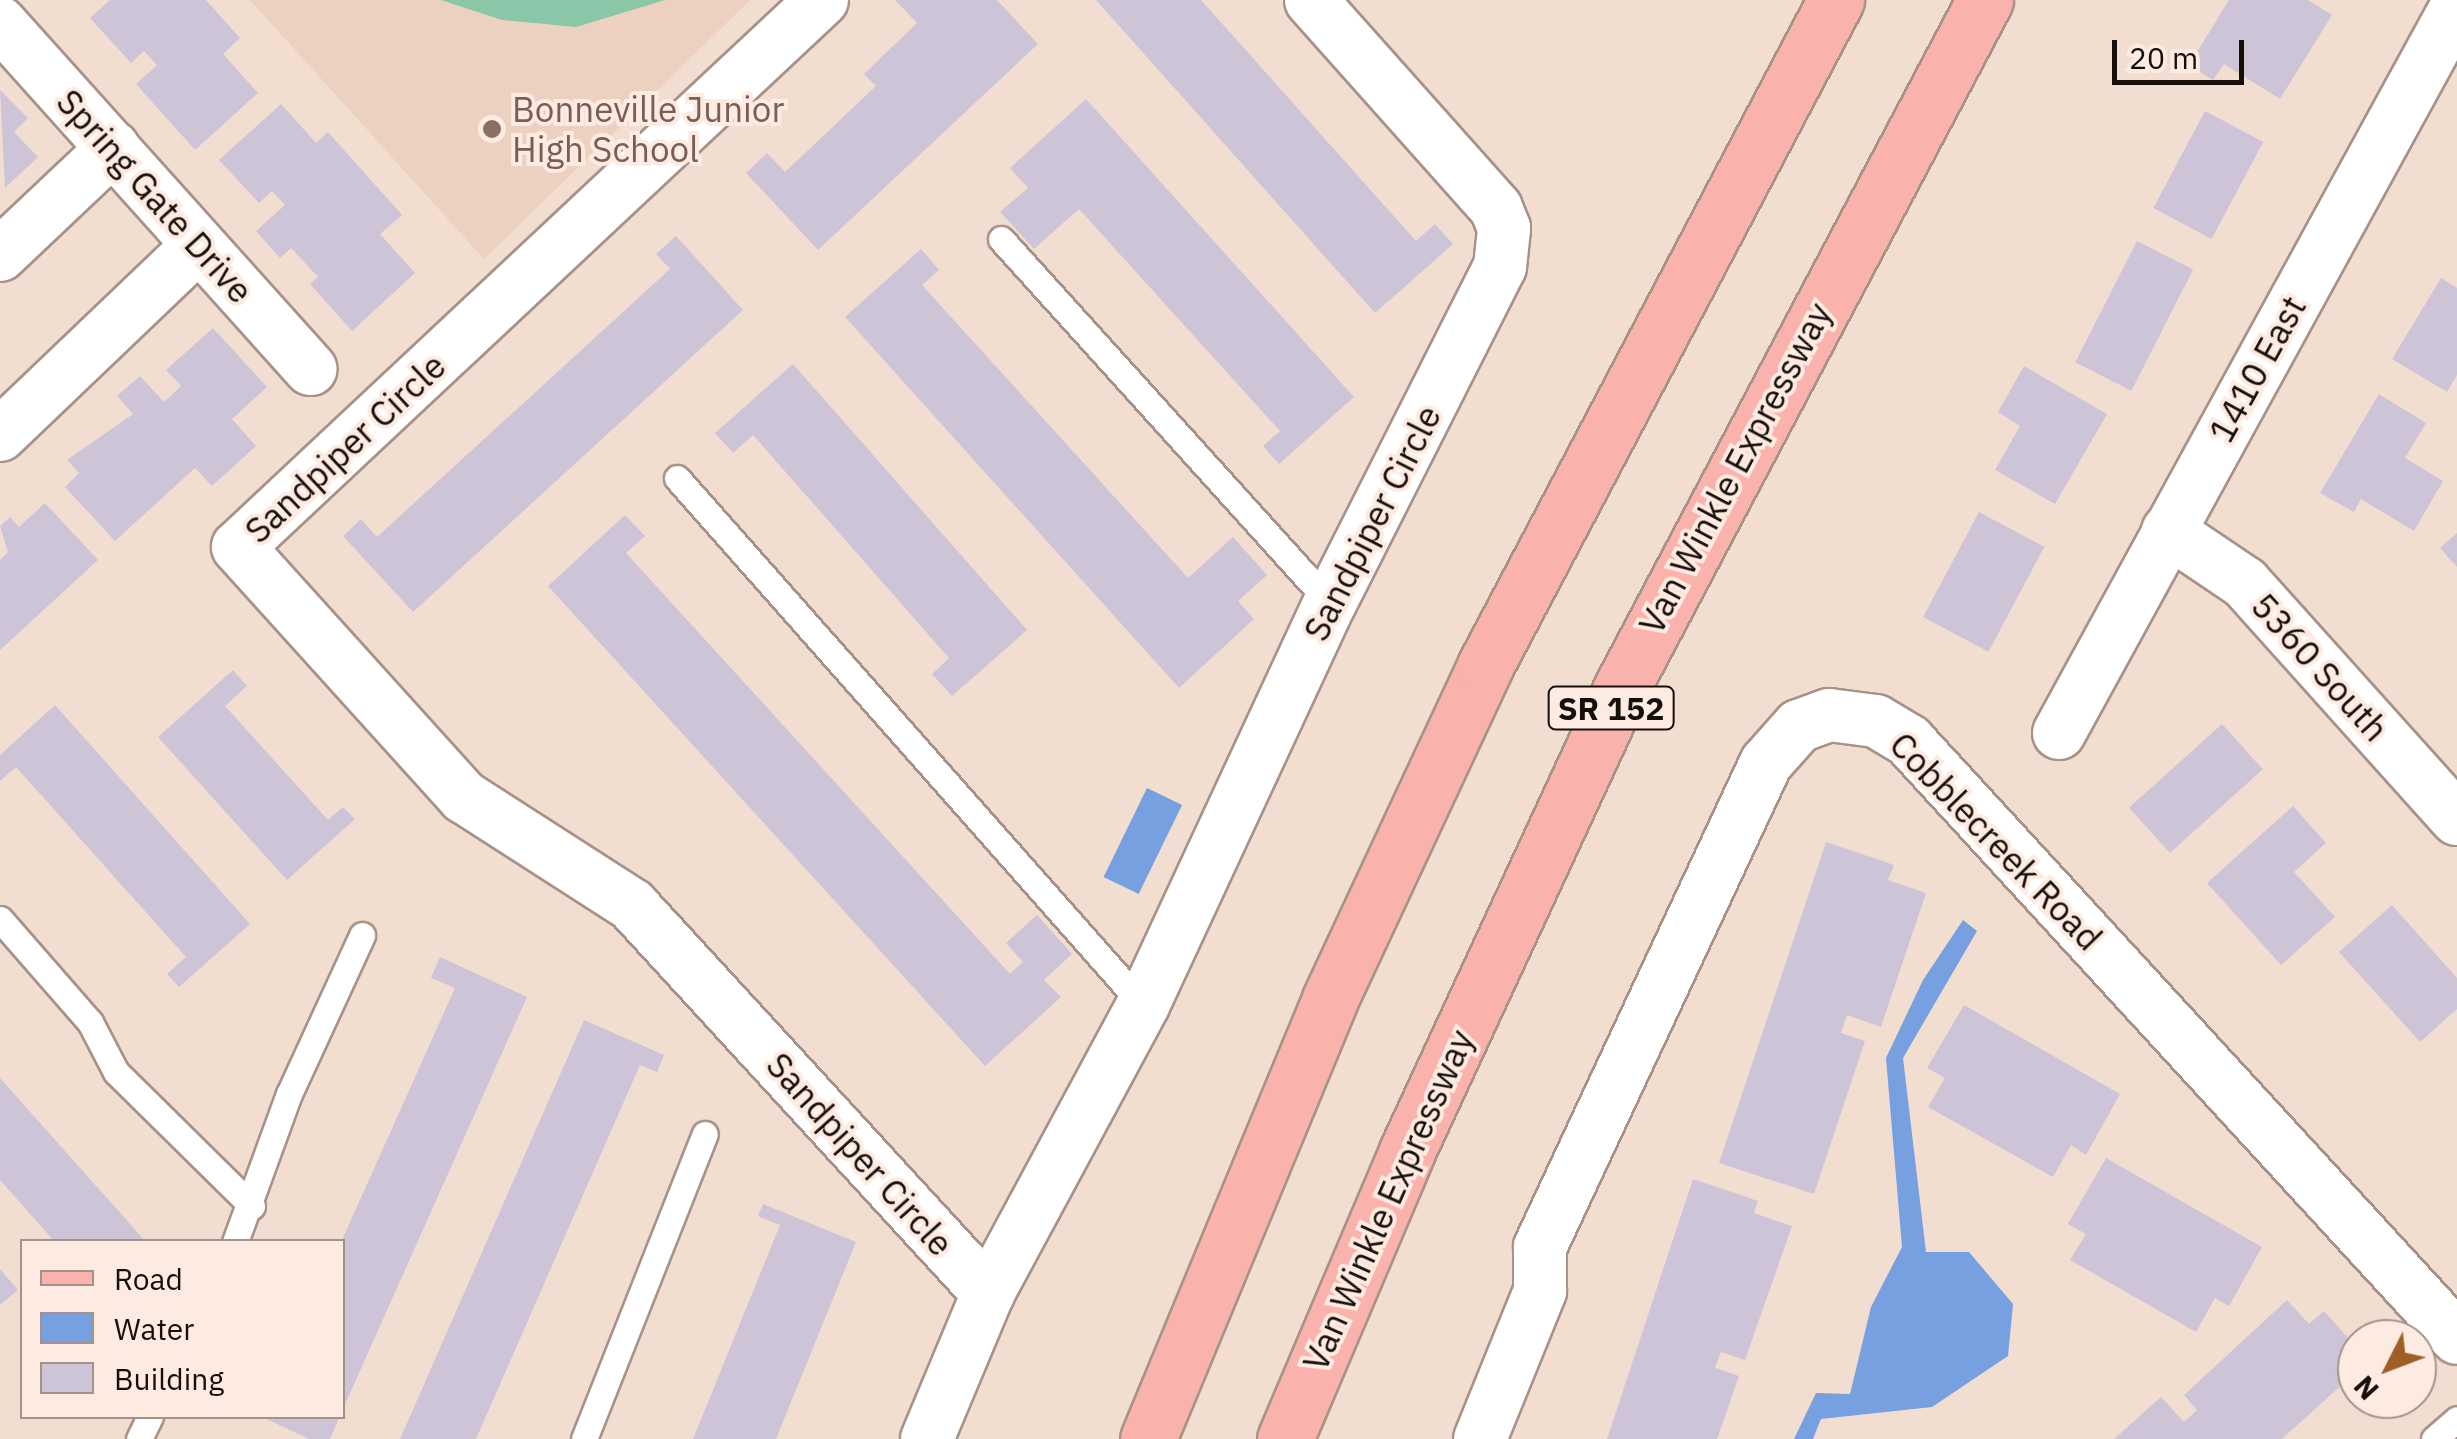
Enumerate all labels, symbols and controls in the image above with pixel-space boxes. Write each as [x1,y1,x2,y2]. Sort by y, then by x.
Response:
scale bar [2117,20,2250,82]
text: 20 m [2129,38,2198,77]
street label: Spring Gate Drive [48,81,262,311]
place label: Bonneville Junior High School [512,88,784,170]
marker: Bonneville Junior High School [481,118,503,140]
street label: 1410 East [2200,289,2314,449]
street label: Van Winkle Expressway [1630,295,1840,641]
street label: Sandpiper Circle [236,345,454,551]
street label: Sandpiper Circle [1295,398,1449,648]
street label: 5360 South [2243,584,2397,750]
road number: SR 152 [1546,681,1676,735]
street label: Cobblecreek Road [1881,723,2111,959]
street label: Van Winkle Expressway [1294,1023,1482,1377]
street label: Sandpiper Circle [758,1044,962,1264]
legend [20,1239,345,1419]
text: Road [114,1259,183,1298]
text: Water [114,1309,194,1348]
north arrow [2337,1319,2437,1419]
text: Building [114,1359,224,1398]
text: N [2345,1368,2386,1408]

